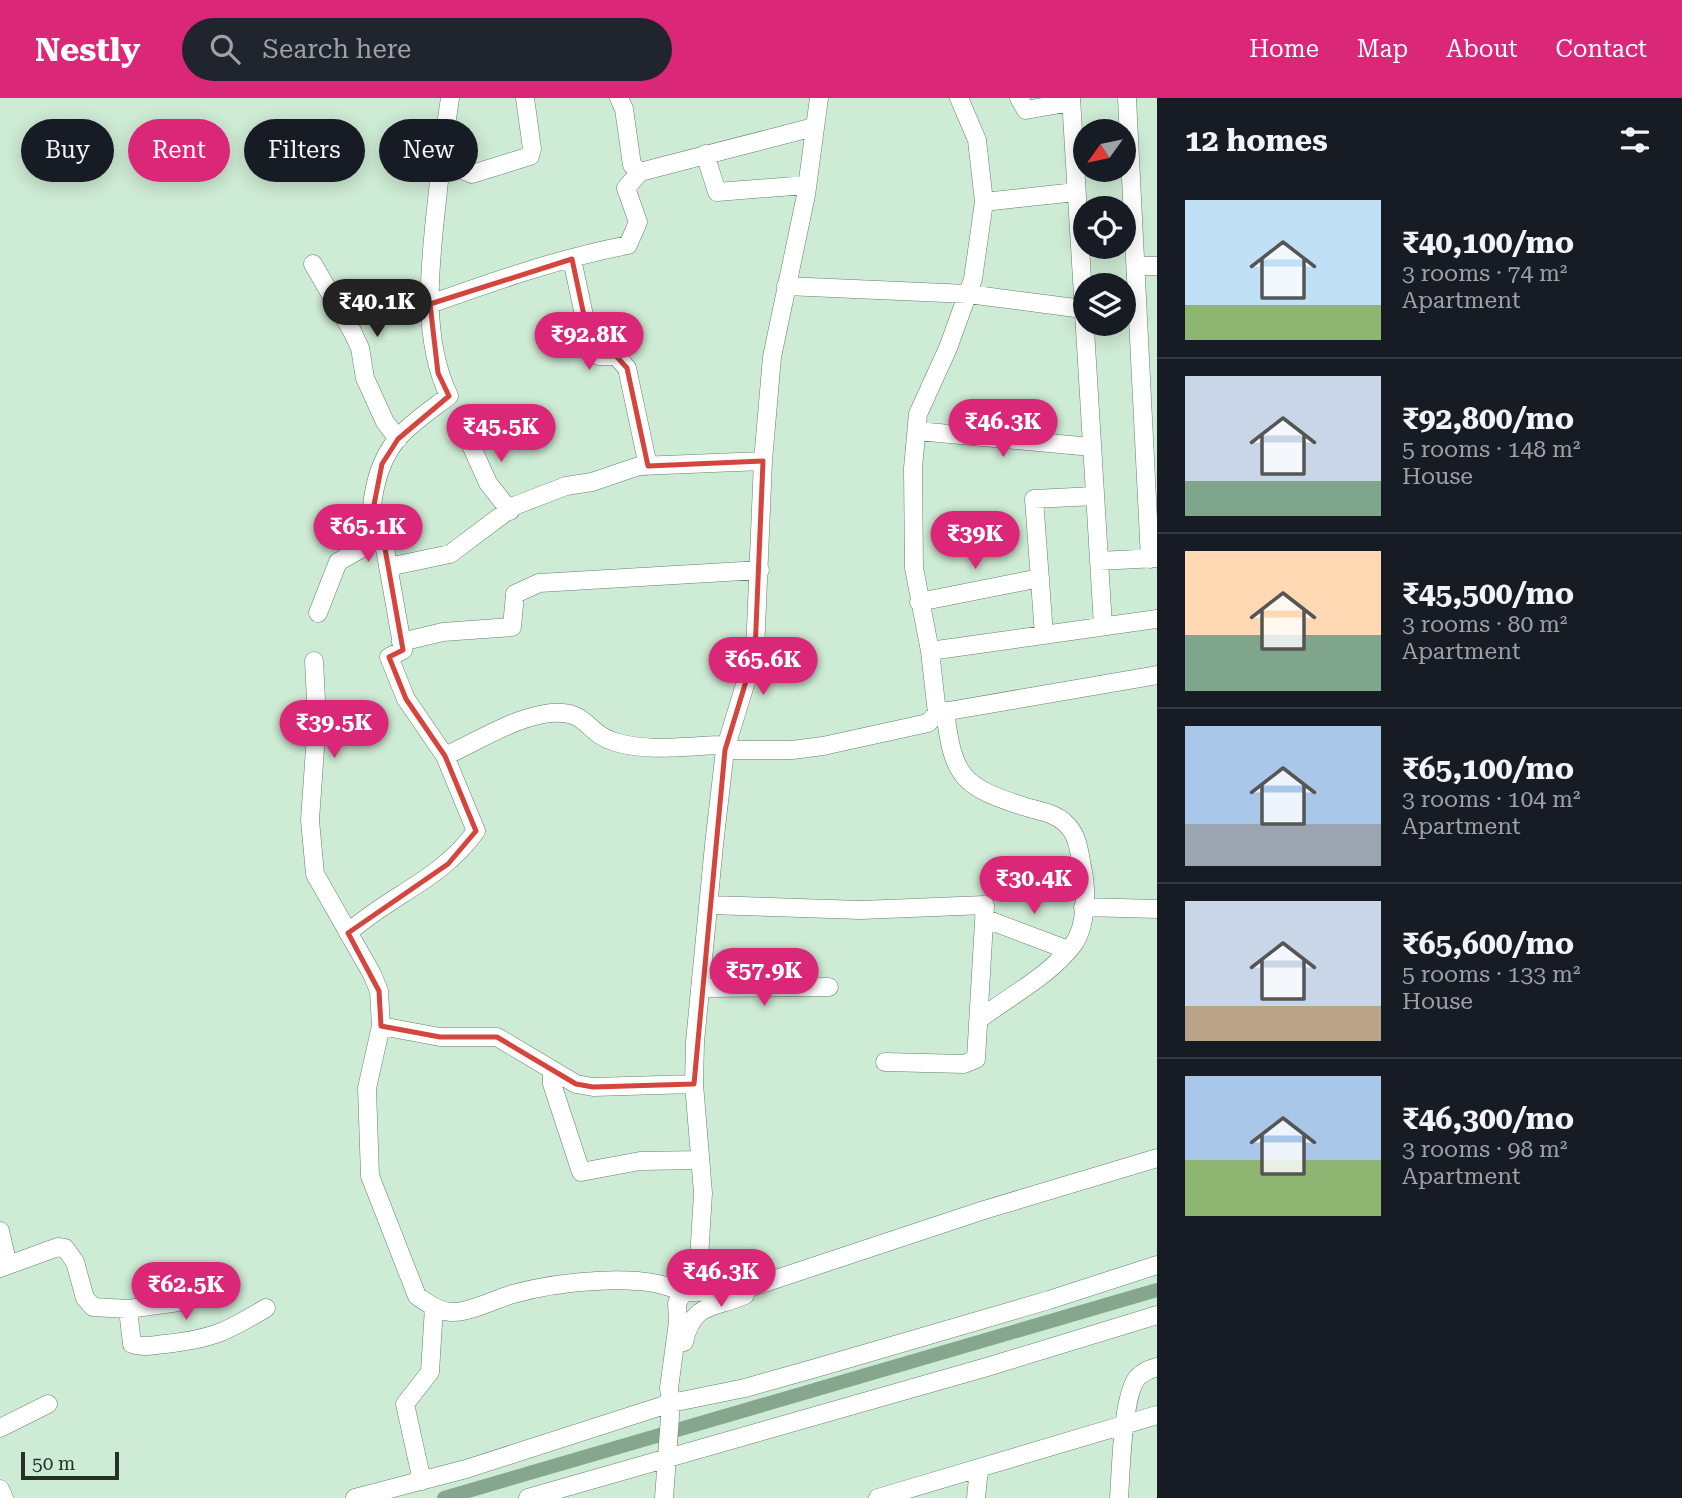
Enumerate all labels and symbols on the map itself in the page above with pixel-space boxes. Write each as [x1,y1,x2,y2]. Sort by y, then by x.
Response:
north arrow [1073,119,1136,182]
pin: ₹40.1K [320,280,434,339]
pin: ₹92.8K [532,313,646,372]
pin: ₹46.3K [946,400,1060,459]
pin: ₹45.5K [444,404,558,464]
pin: ₹65.1K [311,504,425,564]
pin: ₹39K [934,512,1016,571]
pin: ₹65.6K [706,638,820,697]
pin: ₹39.5K [277,700,391,760]
pin: ₹30.4K [977,856,1091,916]
pin: ₹57.9K [707,948,821,1008]
pin: ₹46.3K [664,1250,778,1309]
pin: ₹62.5K [129,1262,243,1322]
scale bar [21,1449,119,1481]

